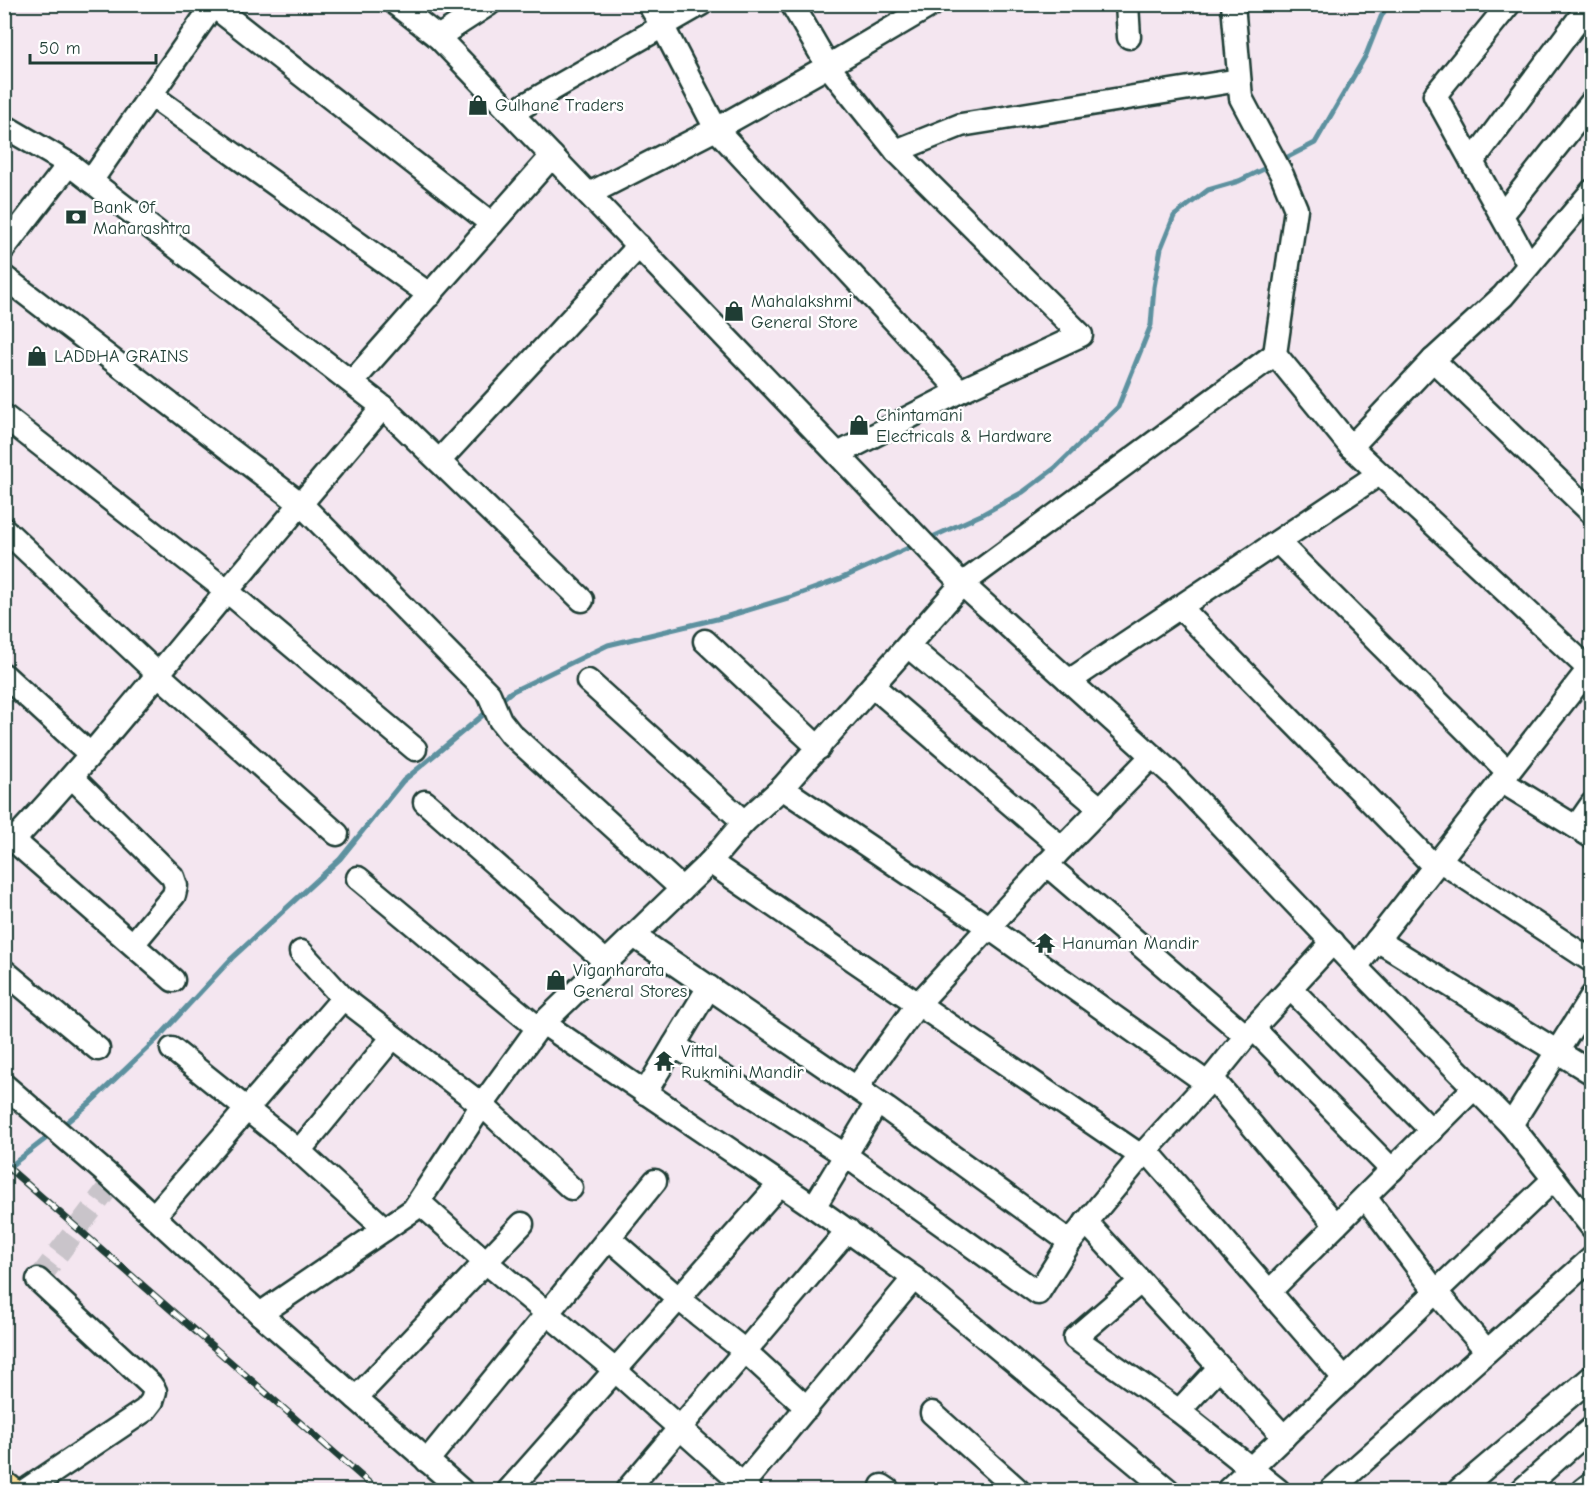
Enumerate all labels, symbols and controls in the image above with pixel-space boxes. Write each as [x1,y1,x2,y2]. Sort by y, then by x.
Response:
scale bar [30,27,156,65]
text: 50 m [39,38,81,59]
shop icon: Gulhane Traders [466,93,490,117]
place label: Gulhane Traders [495,95,624,116]
place label: Bank Of Maharashtra [93,197,191,239]
bank icon: Bank Of Maharashtra [64,205,88,229]
place label: Mahalakshmi General Store [751,291,858,333]
shop icon: Mahalakshmi General Store [722,299,746,323]
shop icon: LADDHA GRAINS [25,344,49,368]
place label: LADDHA GRAINS [54,346,189,367]
place label: Chintamani Electricals & Hardware [876,405,1052,447]
shop icon: Chintamani Electricals & Hardware [847,413,871,437]
temple icon: Hanuman Mandir [1033,931,1057,955]
place label: Hanuman Mandir [1062,933,1200,954]
place label: Viganharata General Stores [573,960,687,1002]
shop icon: Viganharata General Stores [544,968,568,992]
place label: Vittal Rukmini Mandir [681,1041,805,1083]
temple icon: Vittal Rukmini Mandir [652,1049,676,1073]

